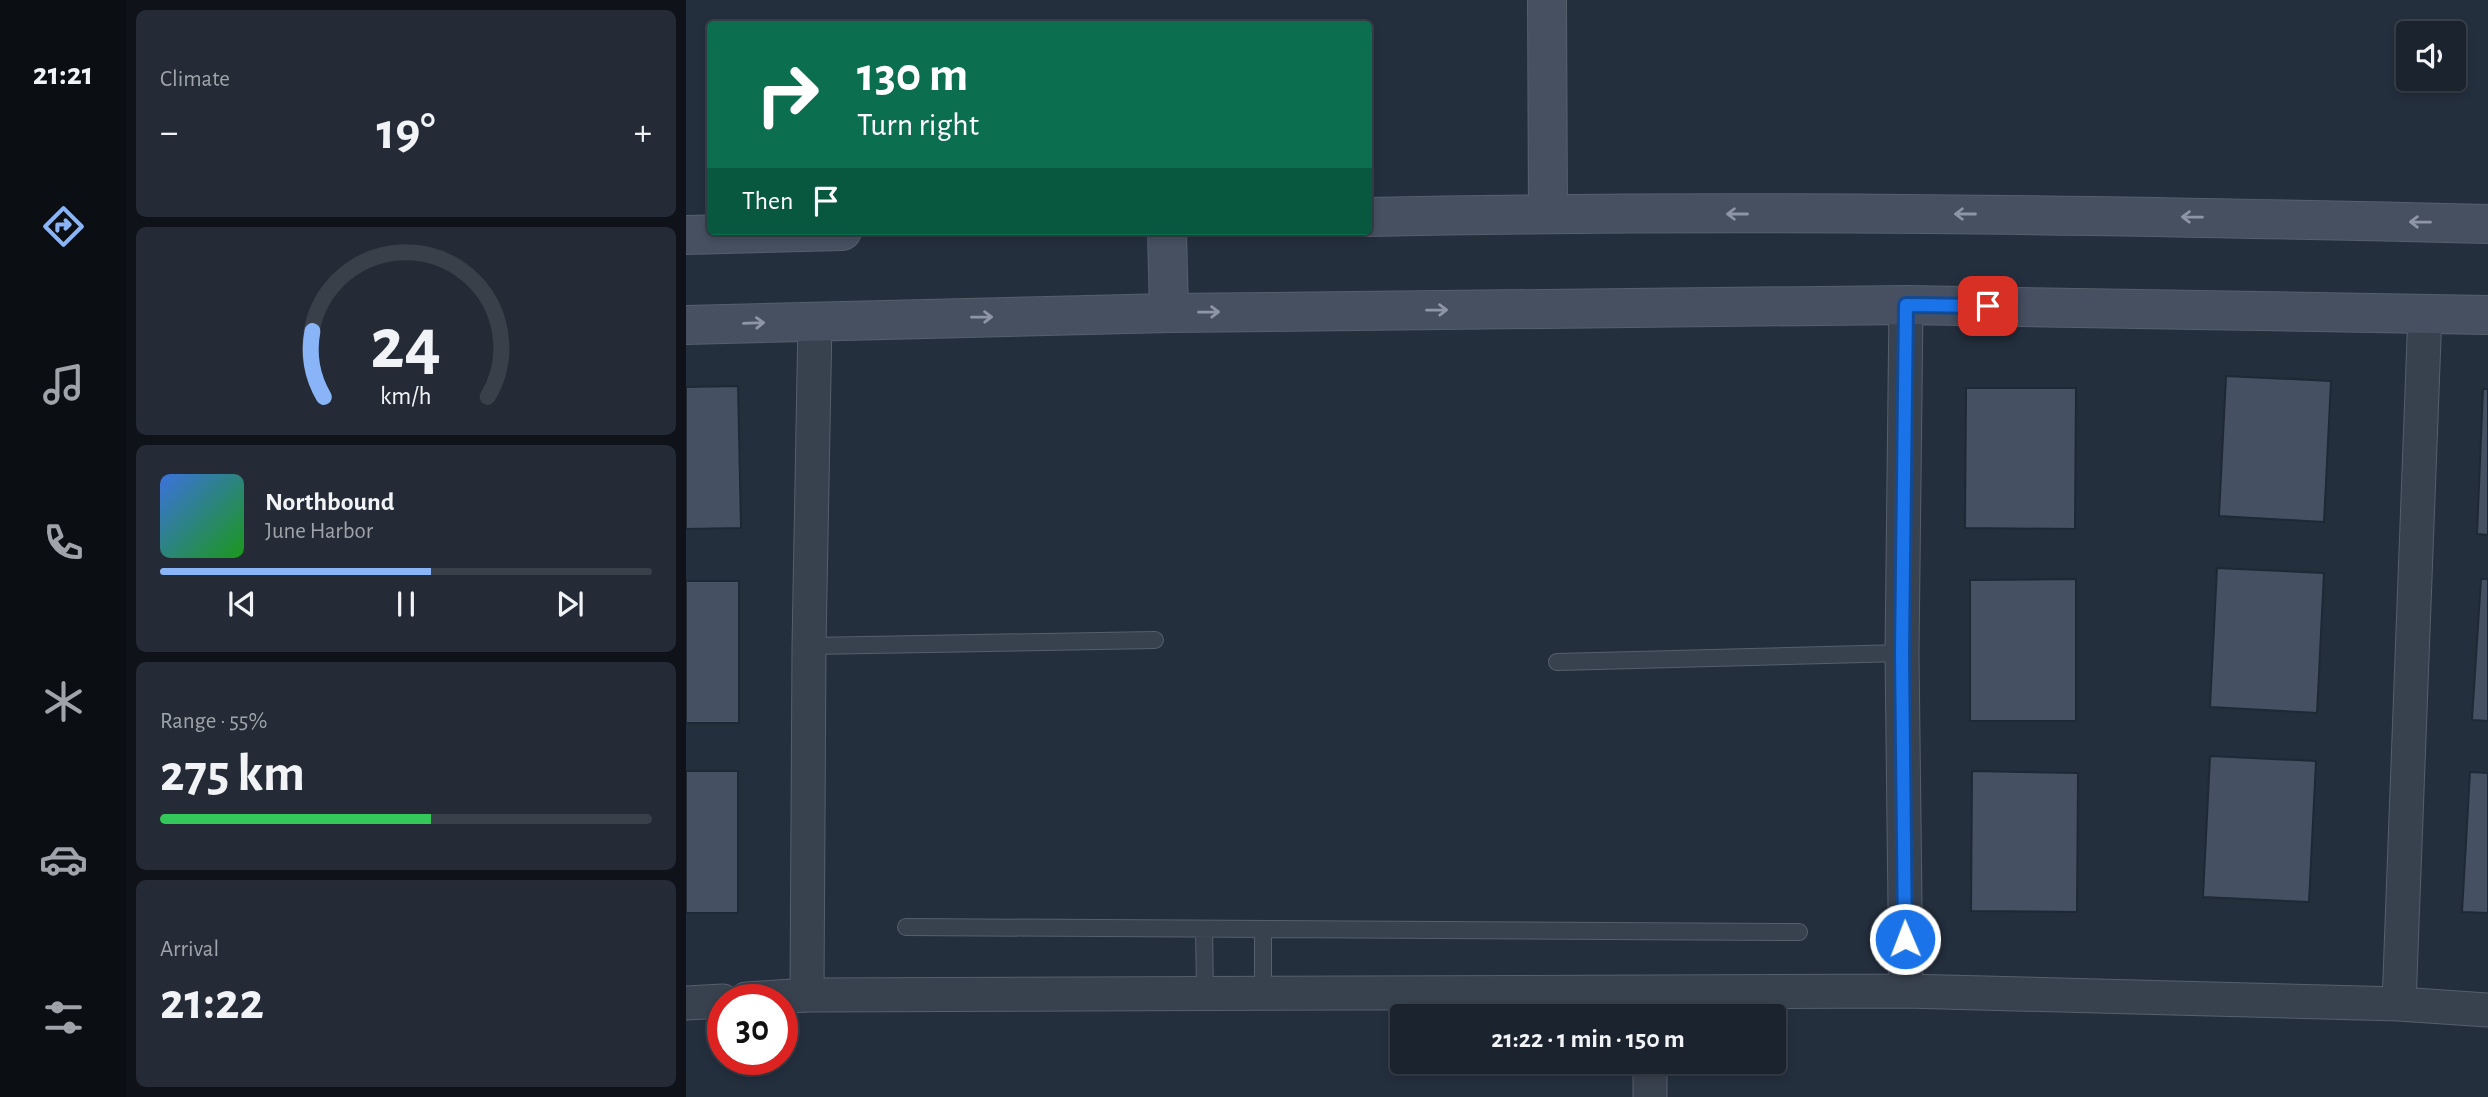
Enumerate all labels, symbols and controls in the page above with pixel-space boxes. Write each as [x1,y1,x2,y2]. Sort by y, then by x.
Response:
map controls [2396,21,2466,91]
button: sound [2396,21,2466,91]
icon: right [742,49,833,140]
text: 130 m [857,51,968,100]
text: 21:21 [33,58,93,90]
text: Climate [160,68,230,91]
text: 19° [376,106,436,158]
text: Turn right [857,109,979,141]
text: − [160,114,178,152]
text: + [634,114,652,152]
icon: arrive [807,182,845,220]
text: Then [742,188,793,214]
icon: directions [39,202,88,251]
one-way arrow [1726,207,1749,221]
one-way arrow [1954,207,1977,221]
one-way arrow [2181,210,2204,223]
one-way arrow [2409,215,2432,229]
pin [1958,276,2018,336]
icon: arrive [1969,287,2007,325]
one-way arrow [1425,303,1448,317]
one-way arrow [1197,305,1220,319]
text: 24 [371,310,441,383]
one-way arrow [970,310,993,324]
one-way arrow [742,316,765,329]
icon: music [39,360,88,409]
text: km/h [380,384,432,409]
text: Northbound [265,489,394,515]
icon: phone [39,518,88,567]
text: June Harbor [265,520,373,543]
icon: previous [223,585,261,623]
icon: pause [387,585,425,623]
icon: next [551,585,589,623]
icon: climate [39,677,88,726]
text: Range · 55% [160,710,267,733]
text: 275 km [160,748,305,800]
icon: car [39,835,88,884]
position arrow [1868,902,1942,976]
text: Arrival [160,938,219,961]
text: 21:22 [160,976,264,1028]
speed limit sign: 30 [707,984,798,1075]
icon: filters [39,993,88,1042]
text: 21:22 · 1 min · 150 m [1491,1026,1685,1052]

